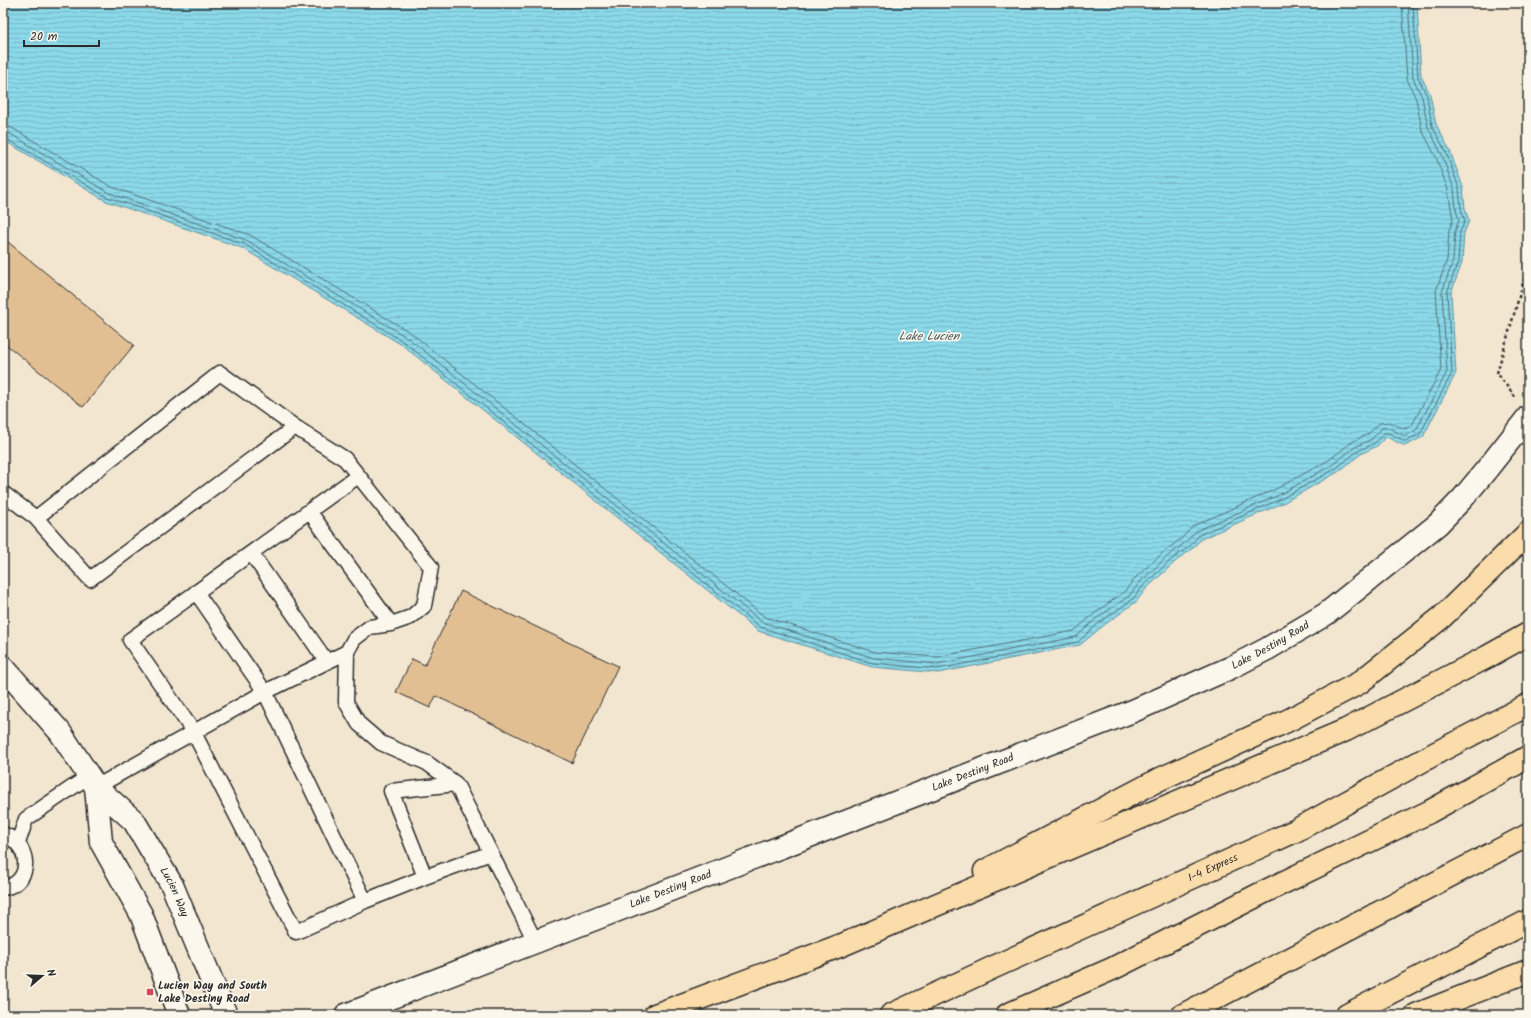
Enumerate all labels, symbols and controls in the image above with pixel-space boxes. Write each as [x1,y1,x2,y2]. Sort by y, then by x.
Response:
scale bar [24,22,99,48]
text: 20 m [30,27,58,46]
water label: Lake Lucien [899,327,961,346]
street label: Lake Destiny Road [1228,616,1313,675]
street label: Lake Destiny Road [929,749,1017,797]
street label: I-4 Express [1185,849,1241,887]
street label: Lucien Way [154,864,194,921]
street label: Lake Destiny Road [627,865,715,914]
north arrow [22,956,62,996]
text: N [41,967,60,979]
place label: Lucien Way and South Lake Destiny Road [158,977,267,1008]
marker: Lucien Way and South Lake Destiny Road [145,987,155,997]

